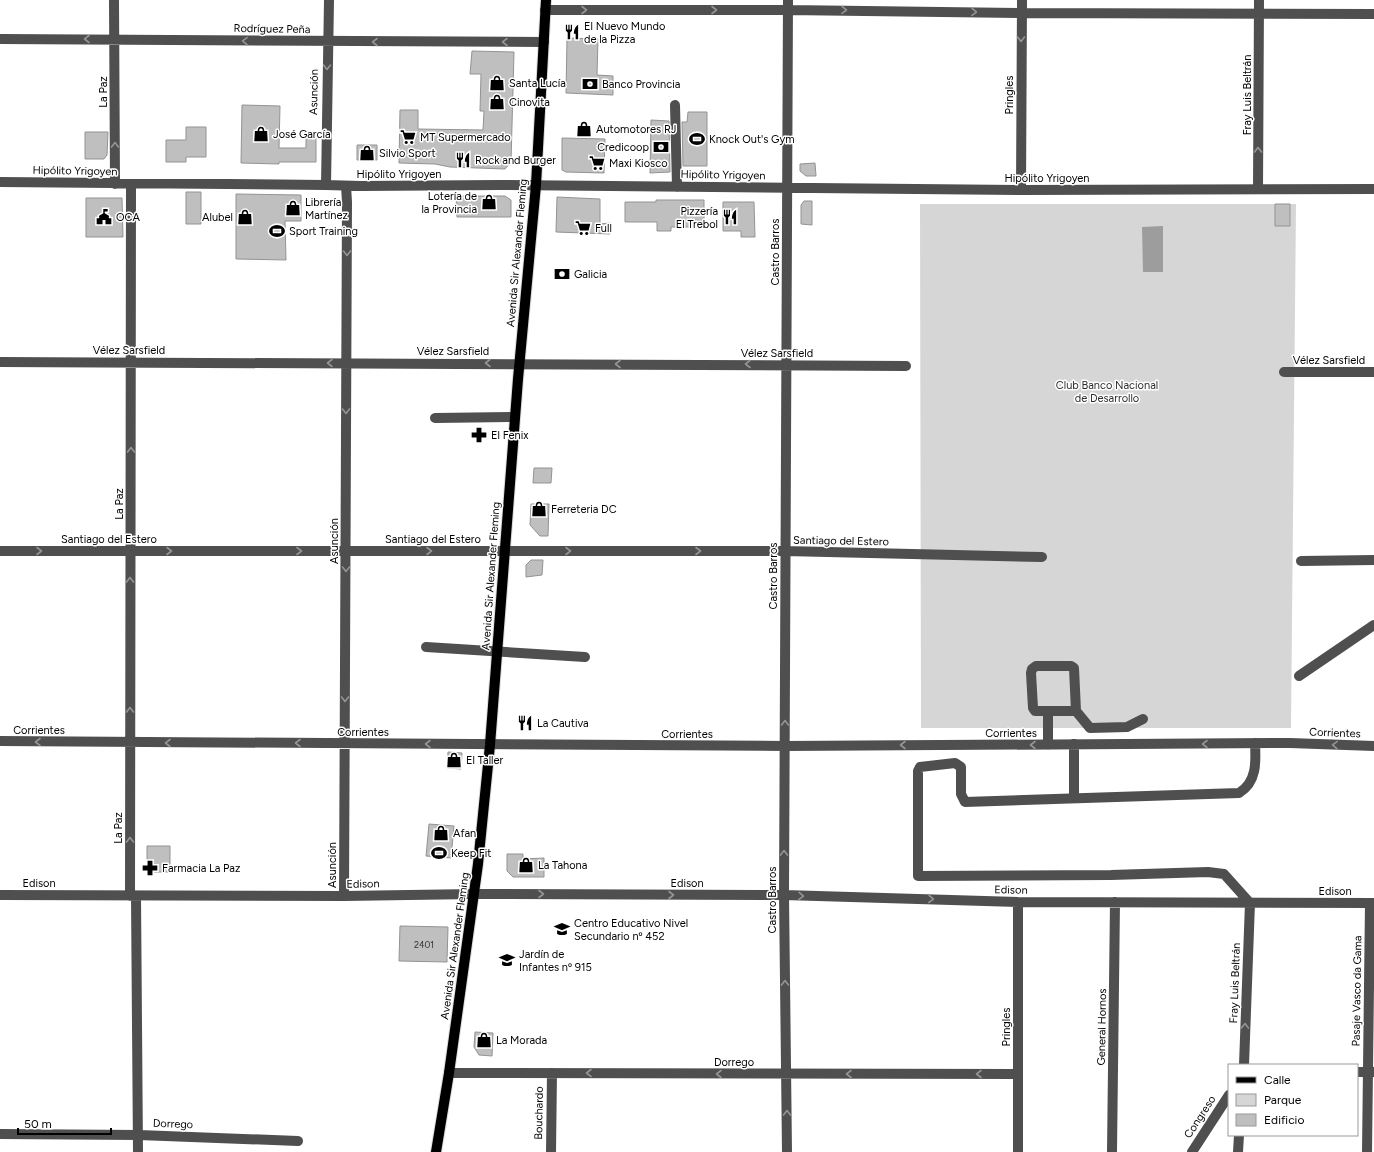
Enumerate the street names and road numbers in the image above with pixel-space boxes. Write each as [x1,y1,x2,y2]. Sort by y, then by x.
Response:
street label: Rodríguez Peña [234,22,310,36]
street label: Fray Luis Beltrán [1241,55,1254,135]
street label: Asunción [307,69,321,115]
street label: La Paz [97,76,110,108]
street label: Pringles [1003,76,1016,114]
street label: Hipólito Yrigoyen [32,164,118,178]
street label: Hipólito Yrigoyen [357,168,442,181]
street label: Hipólito Yrigoyen [680,168,766,182]
street label: Hipólito Yrigoyen [1005,172,1090,185]
street label: Avenida Sir Alexander Fleming [504,178,530,328]
street label: Castro Barros [769,219,782,285]
street label: Vélez Sarsfield [93,344,165,357]
street label: Vélez Sarsfield [417,345,489,358]
street label: Vélez Sarsfield [741,347,813,360]
street label: Vélez Sarsfield [1293,354,1365,367]
street label: La Paz [113,488,126,520]
street label: Avenida Sir Alexander Fleming [479,501,503,651]
street label: Asunción [328,518,341,564]
street label: Santiago del Estero [61,533,157,546]
street label: Santiago del Estero [385,533,481,546]
street label: Santiago del Estero [793,534,889,548]
street label: Castro Barros [767,543,780,609]
street label: Corrientes [13,724,65,737]
street label: Corrientes [337,726,389,739]
street label: Corrientes [1309,726,1361,740]
street label: Corrientes [985,727,1037,740]
street label: Corrientes [661,728,713,741]
street label: La Paz [112,812,125,844]
street label: Asunción [326,842,339,888]
street label: Castro Barros [766,867,779,933]
street label: Avenida Sir Alexander Fleming [438,871,472,1021]
street label: Edison [22,877,56,890]
street label: Edison [346,877,380,891]
street label: Edison [670,877,704,890]
street label: Edison [994,883,1028,897]
street label: Edison [1318,885,1352,898]
street label: Pasaje Vasco da Gama [1350,935,1364,1047]
street label: Fray Luis Beltrán [1227,942,1243,1024]
street label: General Hornos [1095,988,1109,1066]
street label: Pringles [1000,1008,1013,1046]
street label: Dorrego [714,1056,754,1069]
street label: Bouchardo [532,1086,546,1140]
street label: Congreso [1181,1093,1219,1141]
street label: Dorrego [153,1117,193,1131]

